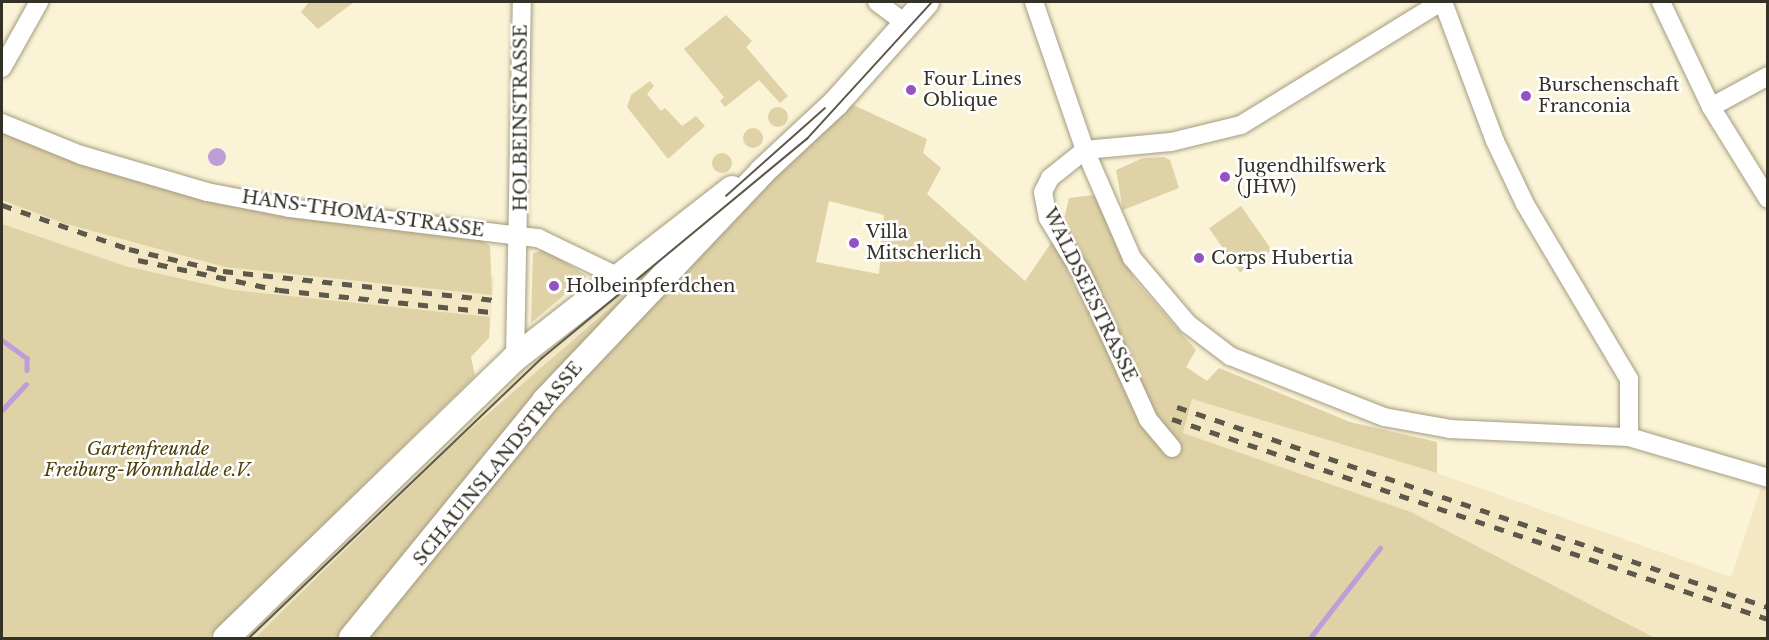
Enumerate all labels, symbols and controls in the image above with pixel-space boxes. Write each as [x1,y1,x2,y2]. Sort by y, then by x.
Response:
street label: HOLBEINSTRASSE [510,25,532,211]
place label: Four Lines Oblique [923,69,1022,112]
place label: Burschenschaft Franconia [1538,75,1680,118]
marker: Four Lines Oblique [904,83,918,97]
marker: Burschenschaft Franconia [1519,89,1533,103]
place label: Jugendhilfswerk (JHW) [1237,156,1386,198]
marker: Jugendhilfswerk (JHW) [1218,170,1232,184]
street label: HANS-THOMA-STRASSE [240,186,486,242]
street label: WALDSEESTRASSE [1038,205,1142,385]
place label: Villa Mitscherlich [866,222,982,264]
marker: Villa Mitscherlich [847,236,861,250]
place label: Corps Hubertia [1211,247,1353,269]
marker: Corps Hubertia [1192,251,1206,265]
place label: Holbeinpferdchen [566,275,735,297]
marker: Holbeinpferdchen [547,279,561,293]
street label: SCHAUINSLANDSTRASSE [409,358,587,570]
park label: Gartenfreunde Freiburg-Wonnhalde e.V. [44,439,252,482]

